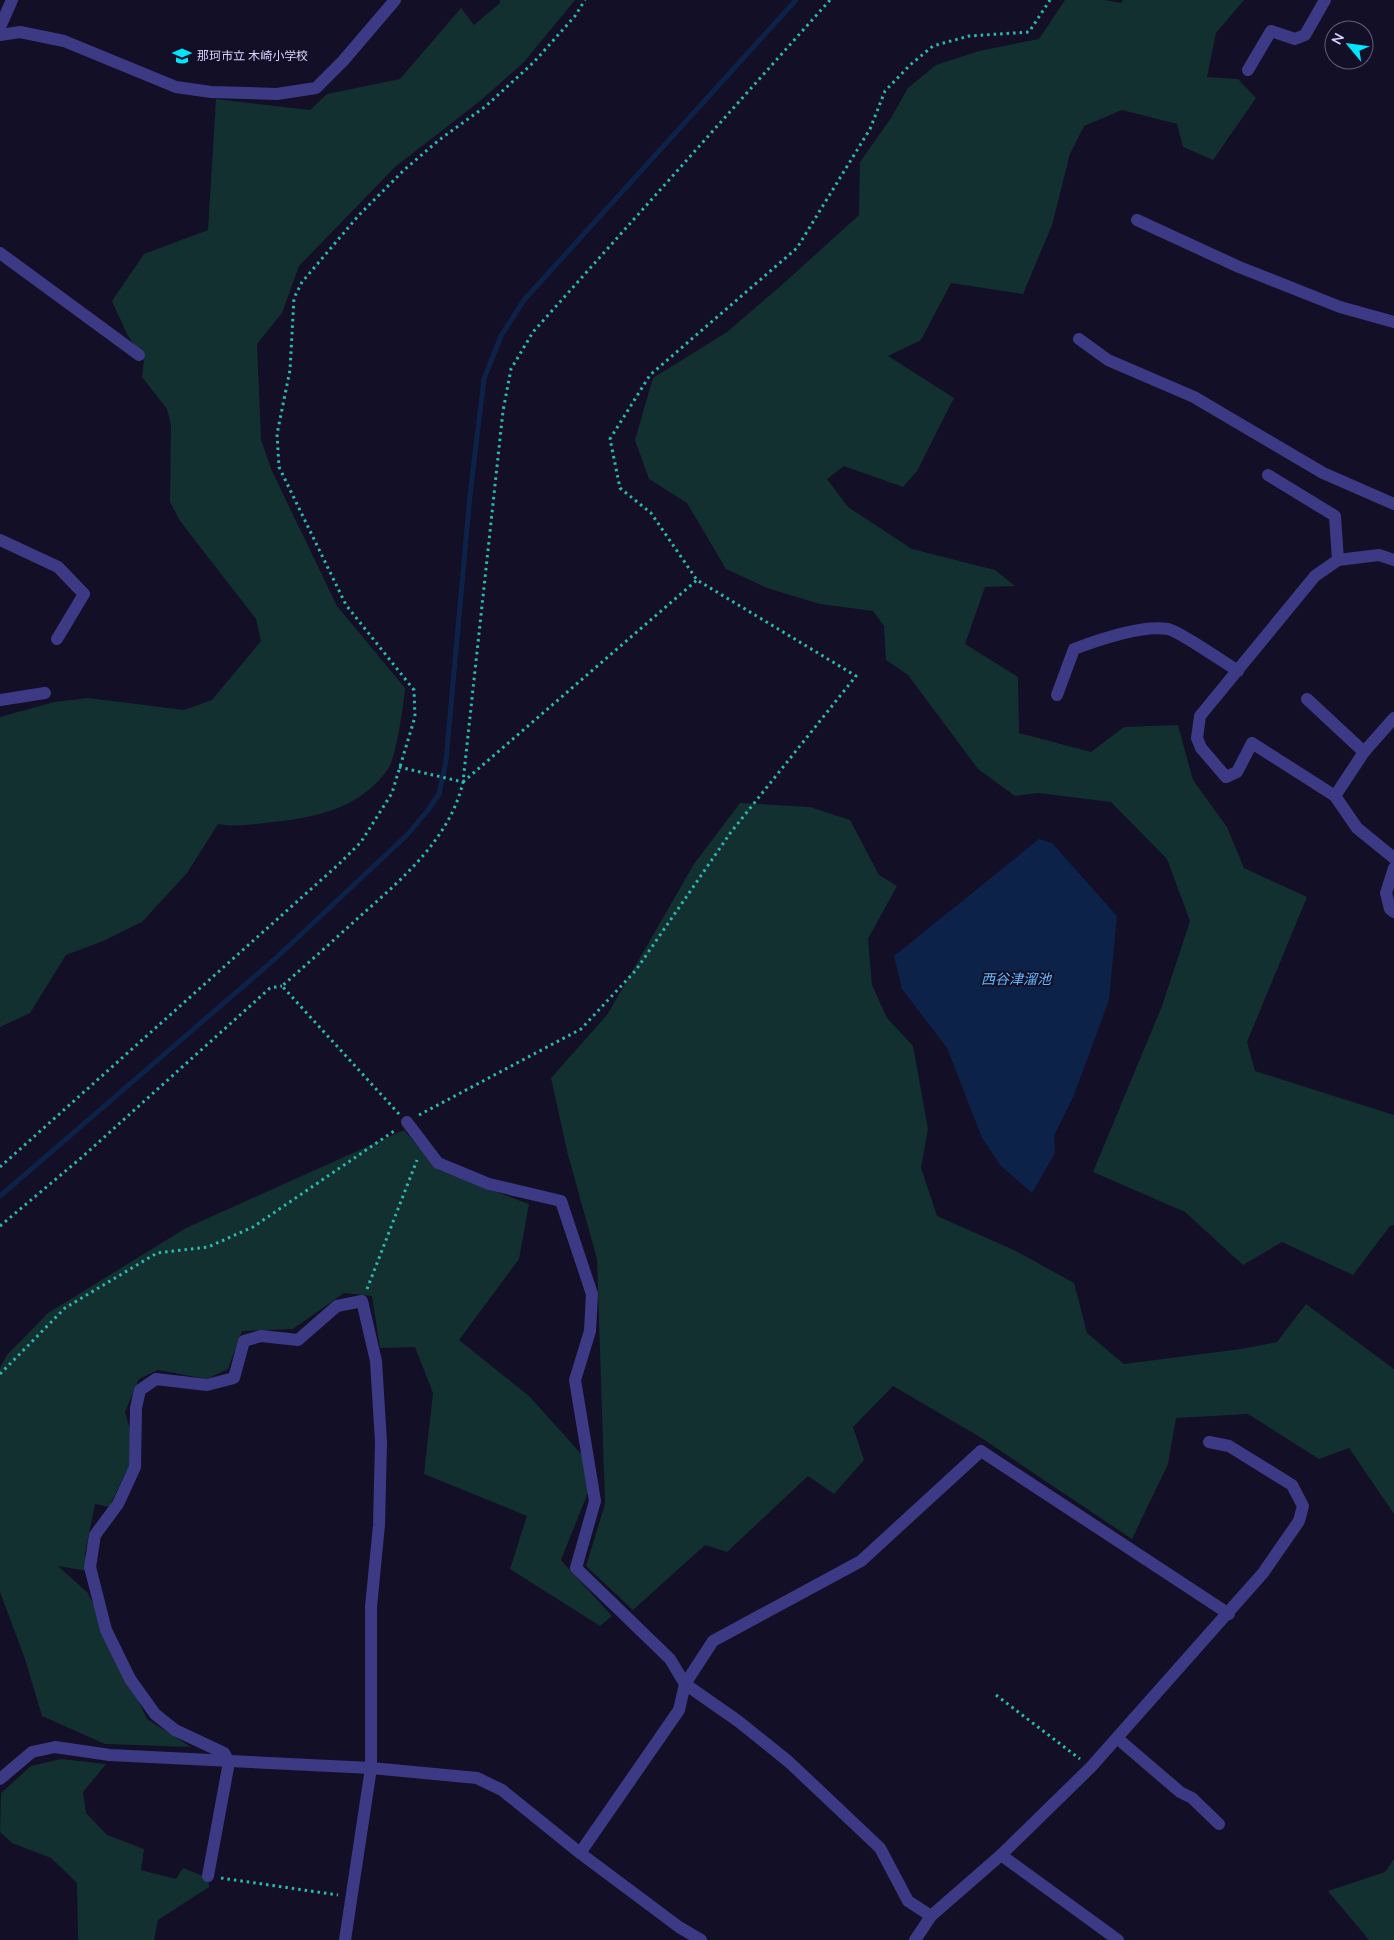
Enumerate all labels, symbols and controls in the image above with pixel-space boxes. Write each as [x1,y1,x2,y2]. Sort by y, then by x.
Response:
north arrow [1324,20,1374,70]
text: N [1327,30,1348,48]
school or university icon: 那珂市立 木崎小学校 [171,45,193,67]
place label: 那珂市立 木崎小学校 [197,48,308,63]
water label: 西谷津溜池 [981,970,1053,988]

